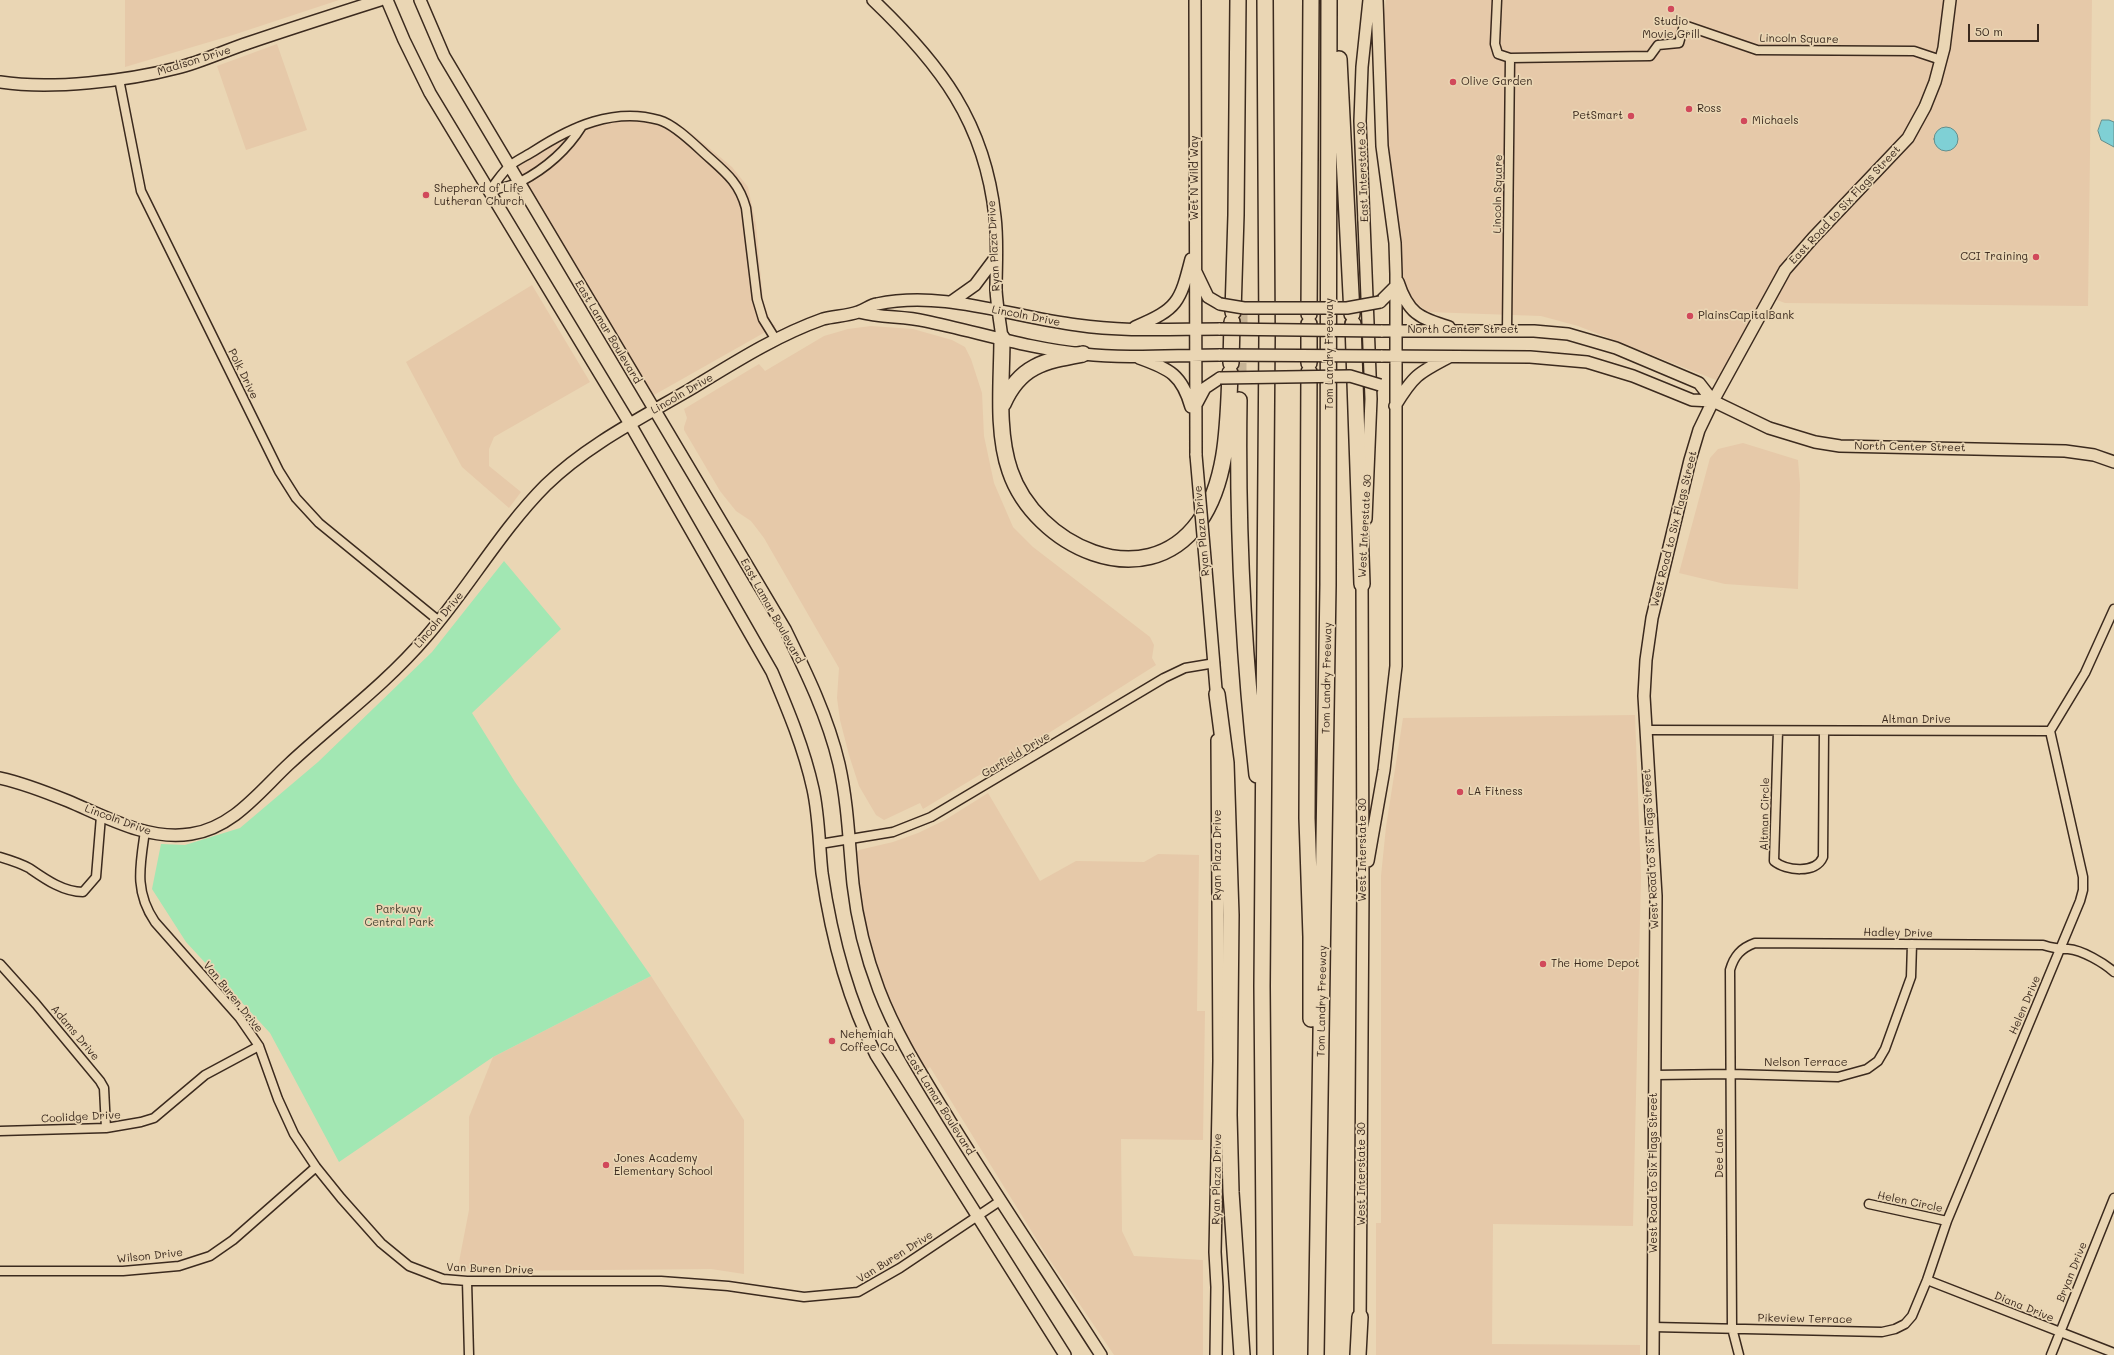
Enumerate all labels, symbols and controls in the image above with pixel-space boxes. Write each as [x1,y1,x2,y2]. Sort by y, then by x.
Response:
marker: Studio Movie Grill [1666,4,1676,14]
place label: Studio Movie Grill [1642,15,1700,41]
scale bar [1970,16,2041,42]
text: 50 m [1975,23,2003,39]
street label: Lincoln Square [1759,32,1839,46]
street label: Madison Drive [155,44,233,78]
place label: Olive Garden [1461,75,1532,89]
marker: Olive Garden [1448,77,1458,87]
place label: Ross [1697,102,1721,116]
marker: Ross [1684,104,1694,114]
place label: PetSmart [1572,109,1623,123]
marker: PetSmart [1626,111,1636,121]
place label: Michaels [1752,114,1799,128]
marker: Michaels [1739,116,1749,126]
street label: East Interstate 30 [1355,122,1371,222]
street label: Wet N Wild Way [1188,136,1202,220]
street label: East Road to Six Flags Street [1787,143,1903,267]
street label: Lincoln Square [1491,154,1505,234]
place label: Shepherd of Life Lutheran Church [434,182,524,208]
marker: Shepherd of Life Lutheran Church [421,190,431,200]
street label: Ryan Plaza Drive [985,200,1003,292]
place label: CCI Training [1960,250,2028,264]
marker: CCI Training [2031,252,2041,262]
street label: East Lamar Boulevard [572,278,644,386]
street label: Tom Landry Freeway [1323,298,1337,410]
street label: Lincoln Drive [991,303,1061,329]
place label: PlainsCapitalBank [1698,309,1794,323]
marker: PlainsCapitalBank [1685,311,1695,321]
street label: North Center Street [1407,323,1519,337]
street label: Polk Drive [225,347,261,401]
street label: Lincoln Drive [649,371,715,417]
street label: North Center Street [1854,439,1966,455]
street label: West Road to Six Flags Street [1648,449,1700,609]
street label: West Interstate 30 [1356,474,1374,578]
street label: Ryan Plaza Drive [1191,485,1213,577]
street label: East Lamar Boulevard [738,556,806,666]
street label: Lincoln Drive [412,589,466,651]
street label: Tom Landry Freeway [1319,622,1335,734]
street label: Altman Drive [1881,713,1951,727]
street label: Garfield Drive [979,729,1053,781]
street label: West Road to Six Flags Street [1640,768,1662,930]
street label: Altman Circle [1758,777,1772,851]
place label: LA Fitness [1468,785,1523,799]
marker: LA Fitness [1455,787,1465,797]
street label: West Interstate 30 [1356,798,1370,902]
street label: Lincoln Drive [83,802,153,838]
street label: Ryan Plaza Drive [1211,809,1225,901]
park label: Parkway Central Park [364,903,434,929]
street label: Hadley Drive [1863,926,1933,940]
street label: Tom Landry Freeway [1314,945,1330,1057]
place label: The Home Depot [1551,957,1640,971]
street label: Van Buren Drive [200,959,266,1035]
marker: The Home Depot [1538,959,1548,969]
street label: Helen Drive [2007,973,2043,1037]
street label: Adams Drive [48,1003,102,1063]
place label: Nehemiah Coffee Co. [840,1028,898,1054]
marker: Nehemiah Coffee Co. [827,1036,837,1046]
street label: East Lamar Boulevard [903,1050,977,1158]
street label: Nelson Terrace [1764,1056,1848,1070]
street label: West Road to Six Flags Street [1647,1093,1661,1253]
street label: Coolidge Drive [41,1108,121,1126]
street label: West Interstate 30 [1355,1122,1369,1226]
street label: Dee Lane [1713,1128,1727,1178]
street label: Ryan Plaza Drive [1210,1133,1224,1225]
place label: Jones Academy Elementary School [614,1152,713,1178]
marker: Jones Academy Elementary School [601,1160,611,1170]
street label: Helen Circle [1876,1189,1944,1215]
street label: Van Buren Drive [854,1228,936,1286]
street label: Bryan Drive [2054,1240,2090,1304]
street label: Wilson Drive [116,1246,184,1266]
street label: Van Buren Drive [446,1261,534,1277]
street label: Diana Drive [1992,1289,2056,1325]
street label: Pikeview Terrace [1757,1312,1853,1326]

